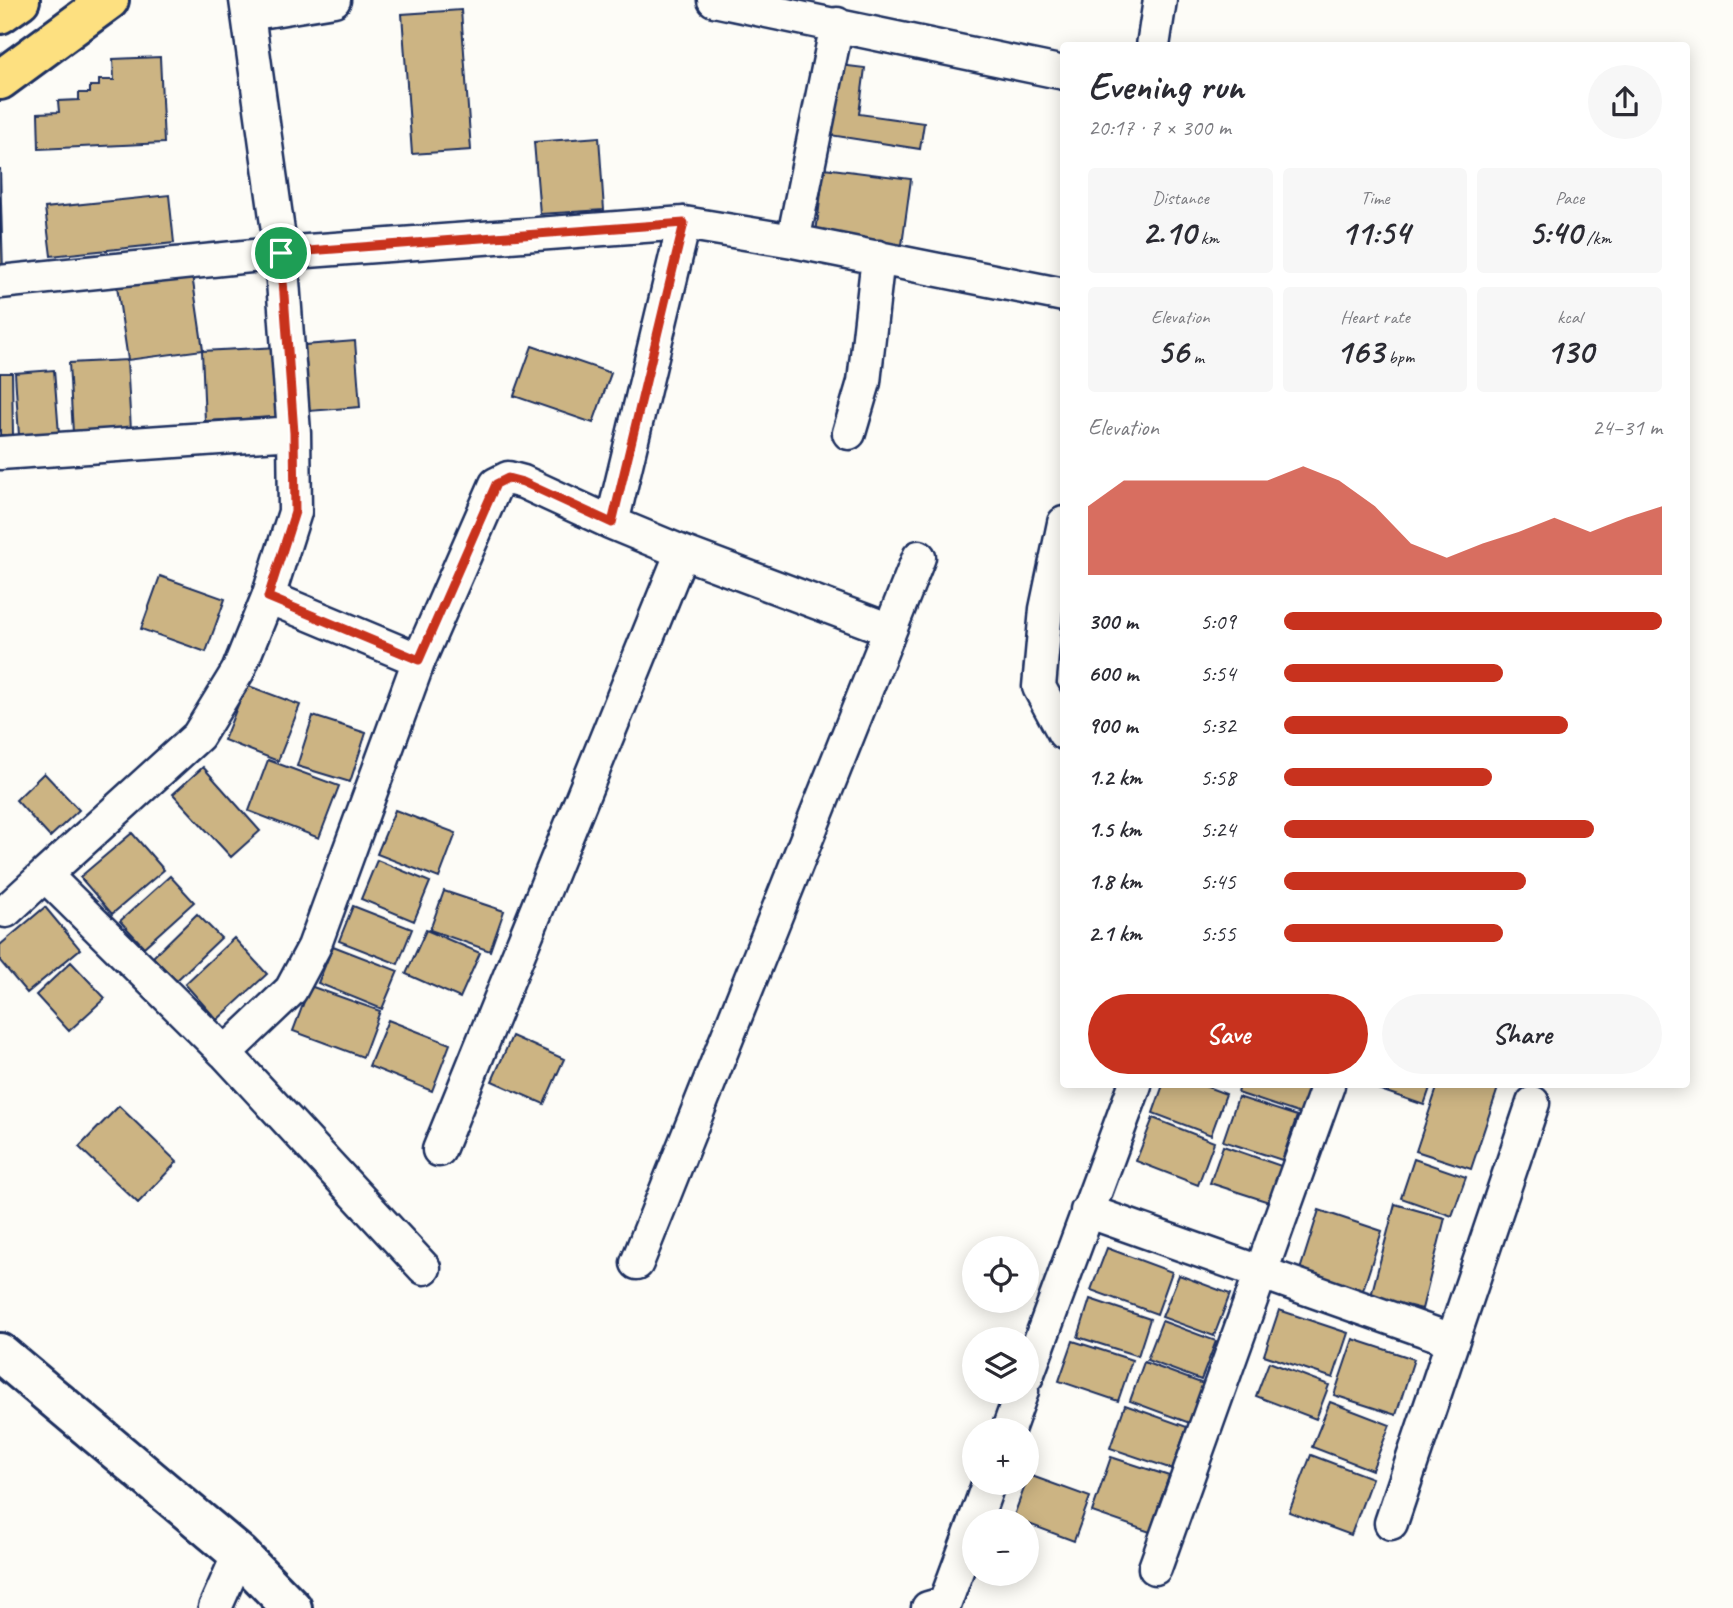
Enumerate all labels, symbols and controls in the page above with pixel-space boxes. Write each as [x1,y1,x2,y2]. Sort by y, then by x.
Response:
text: Evening run [1088,63,1244,110]
button: share [1588,65,1662,139]
text: 20:17 · 7 × 300 m [1088,113,1231,142]
text: Distance [1152,186,1209,210]
text: Time [1360,186,1390,210]
text: Pace [1555,186,1584,210]
text: 2.10 [1142,210,1196,255]
text: 11:54 [1340,210,1410,255]
text: 5:40 [1528,210,1582,255]
pin [251,223,311,283]
text: km [1196,226,1219,250]
text: /km [1582,226,1611,250]
icon: arrive [262,234,300,272]
text: Elevation [1151,305,1210,329]
text: Heart rate [1340,305,1410,329]
text: kcal [1557,305,1582,329]
text: 56 [1157,329,1189,374]
text: 163 [1336,329,1384,374]
text: 130 [1546,329,1593,374]
text: m [1189,345,1204,369]
text: bpm [1384,345,1414,369]
text: Elevation [1088,413,1159,442]
text: 24–31 m [1592,413,1662,442]
text: 300 m [1088,607,1138,636]
text: 5:09 [1200,607,1236,636]
text: 600 m [1088,659,1138,688]
text: 5:54 [1200,659,1236,688]
text: 900 m [1088,711,1137,740]
text: 5:32 [1200,711,1236,740]
text: 1.2 km [1088,763,1142,792]
text: 5:58 [1200,763,1236,792]
text: 1.5 km [1088,815,1141,844]
text: 5:24 [1200,815,1236,844]
text: 1.8 km [1088,867,1142,896]
text: 5:45 [1200,867,1236,896]
text: 2.1 km [1088,919,1142,948]
text: 5:55 [1200,919,1236,948]
button: Save [1088,994,1368,1074]
button: Share [1382,994,1662,1074]
map controls [962,1236,1039,1586]
button: locate [962,1236,1039,1313]
button: layers [962,1327,1039,1404]
button: + [962,1418,1039,1495]
button: − [962,1509,1039,1586]

